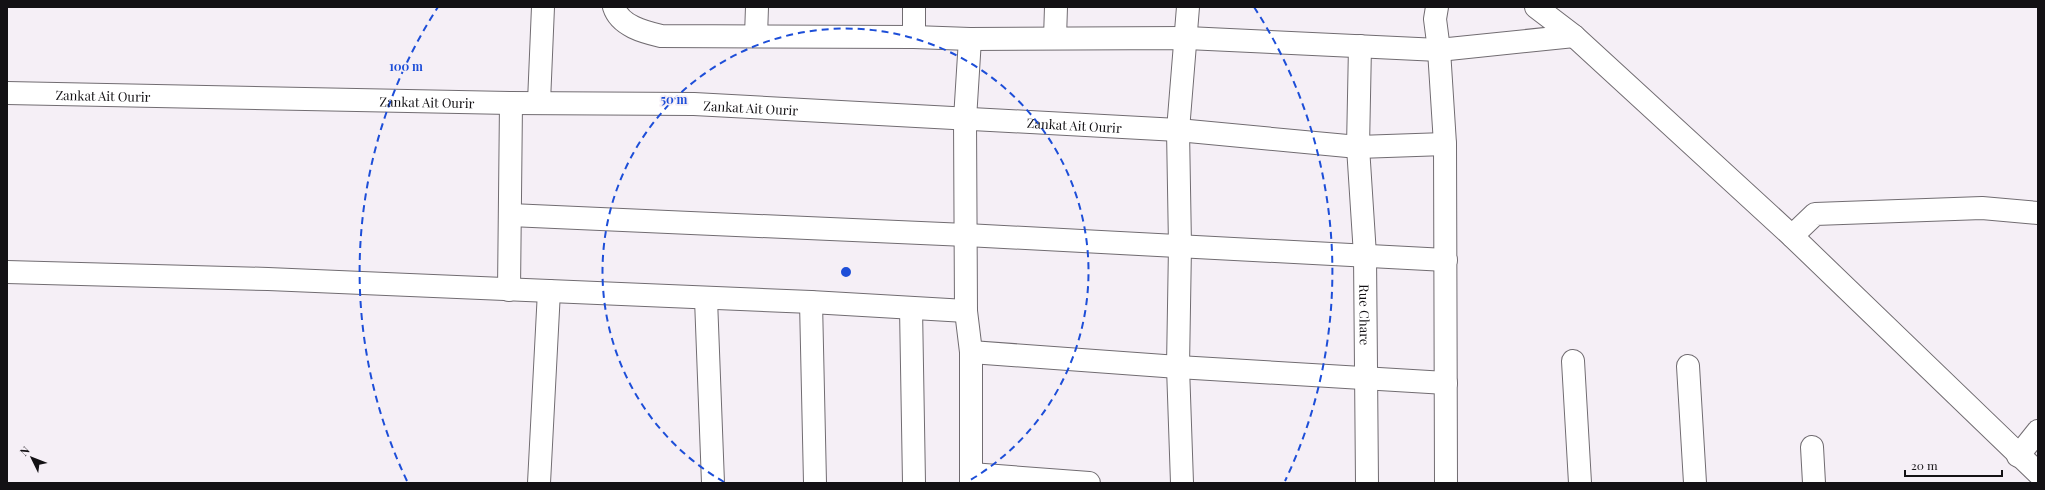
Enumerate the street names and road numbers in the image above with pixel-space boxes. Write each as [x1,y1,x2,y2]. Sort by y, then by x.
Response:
street label: Zankat Ait Ourir [55,85,151,104]
street label: Zankat Ait Ourir [379,92,475,111]
street label: Zankat Ait Ourir [703,96,799,118]
street label: Zankat Ait Ourir [1026,113,1122,135]
street label: Rue Chare [1357,284,1374,346]

